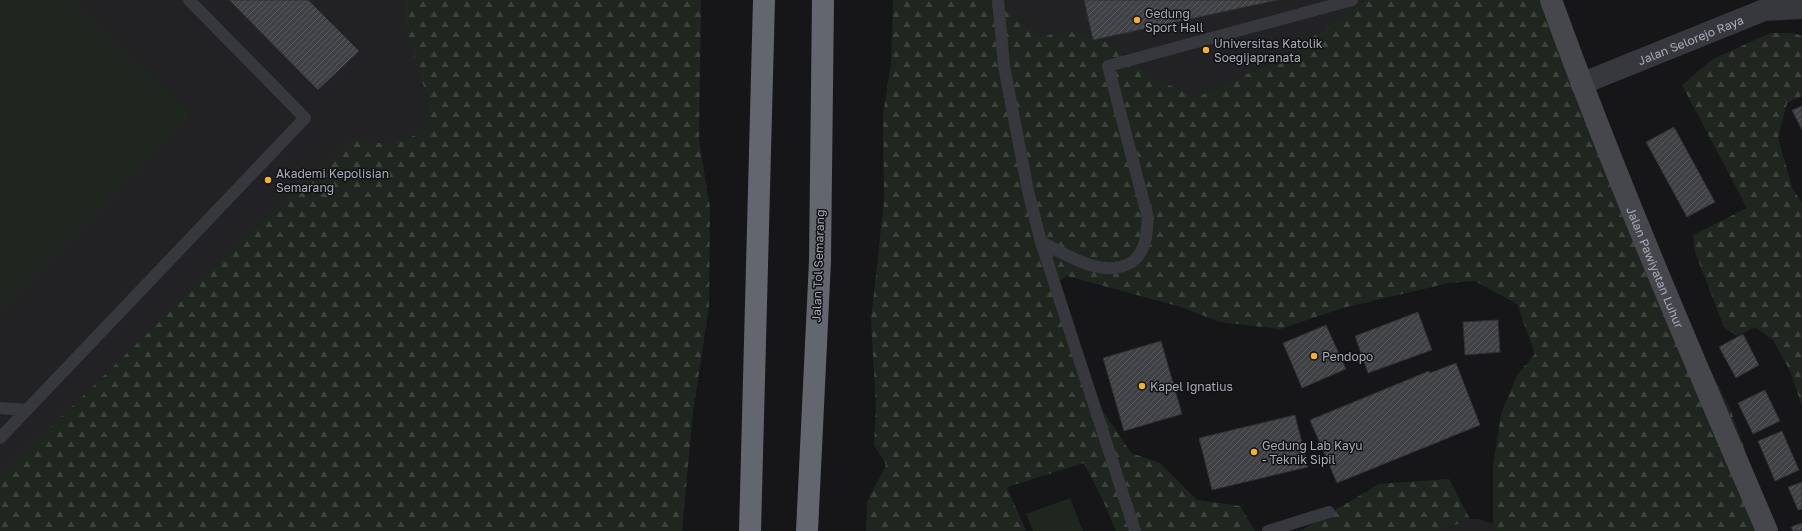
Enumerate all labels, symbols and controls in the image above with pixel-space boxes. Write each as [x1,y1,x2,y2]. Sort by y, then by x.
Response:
place label: Gedung Sport Hall [1145,6,1204,35]
street label: Jalan Selorejo Raya [1635,12,1745,68]
marker: Gedung Sport Hall [1132,15,1142,25]
place label: Universitas Katolik Soegijapranata [1214,36,1323,65]
marker: Universitas Katolik Soegijapranata [1201,45,1211,55]
place label: Akademi Kepolisian Semarang [276,166,389,195]
marker: Akademi Kepolisian Semarang [263,175,273,185]
street label: Jalan Pawiyatan Luhur [1624,204,1687,331]
street label: Jalan Tol Semarang [809,209,827,323]
place label: Pendopo [1322,349,1373,364]
marker: Pendopo [1309,351,1319,361]
place label: Kapel Ignatius [1150,379,1233,394]
marker: Kapel Ignatius [1137,381,1147,391]
place label: Gedung Lab Kayu - Teknik Sipil [1262,438,1363,467]
marker: Gedung Lab Kayu - Teknik Sipil [1249,447,1259,457]

